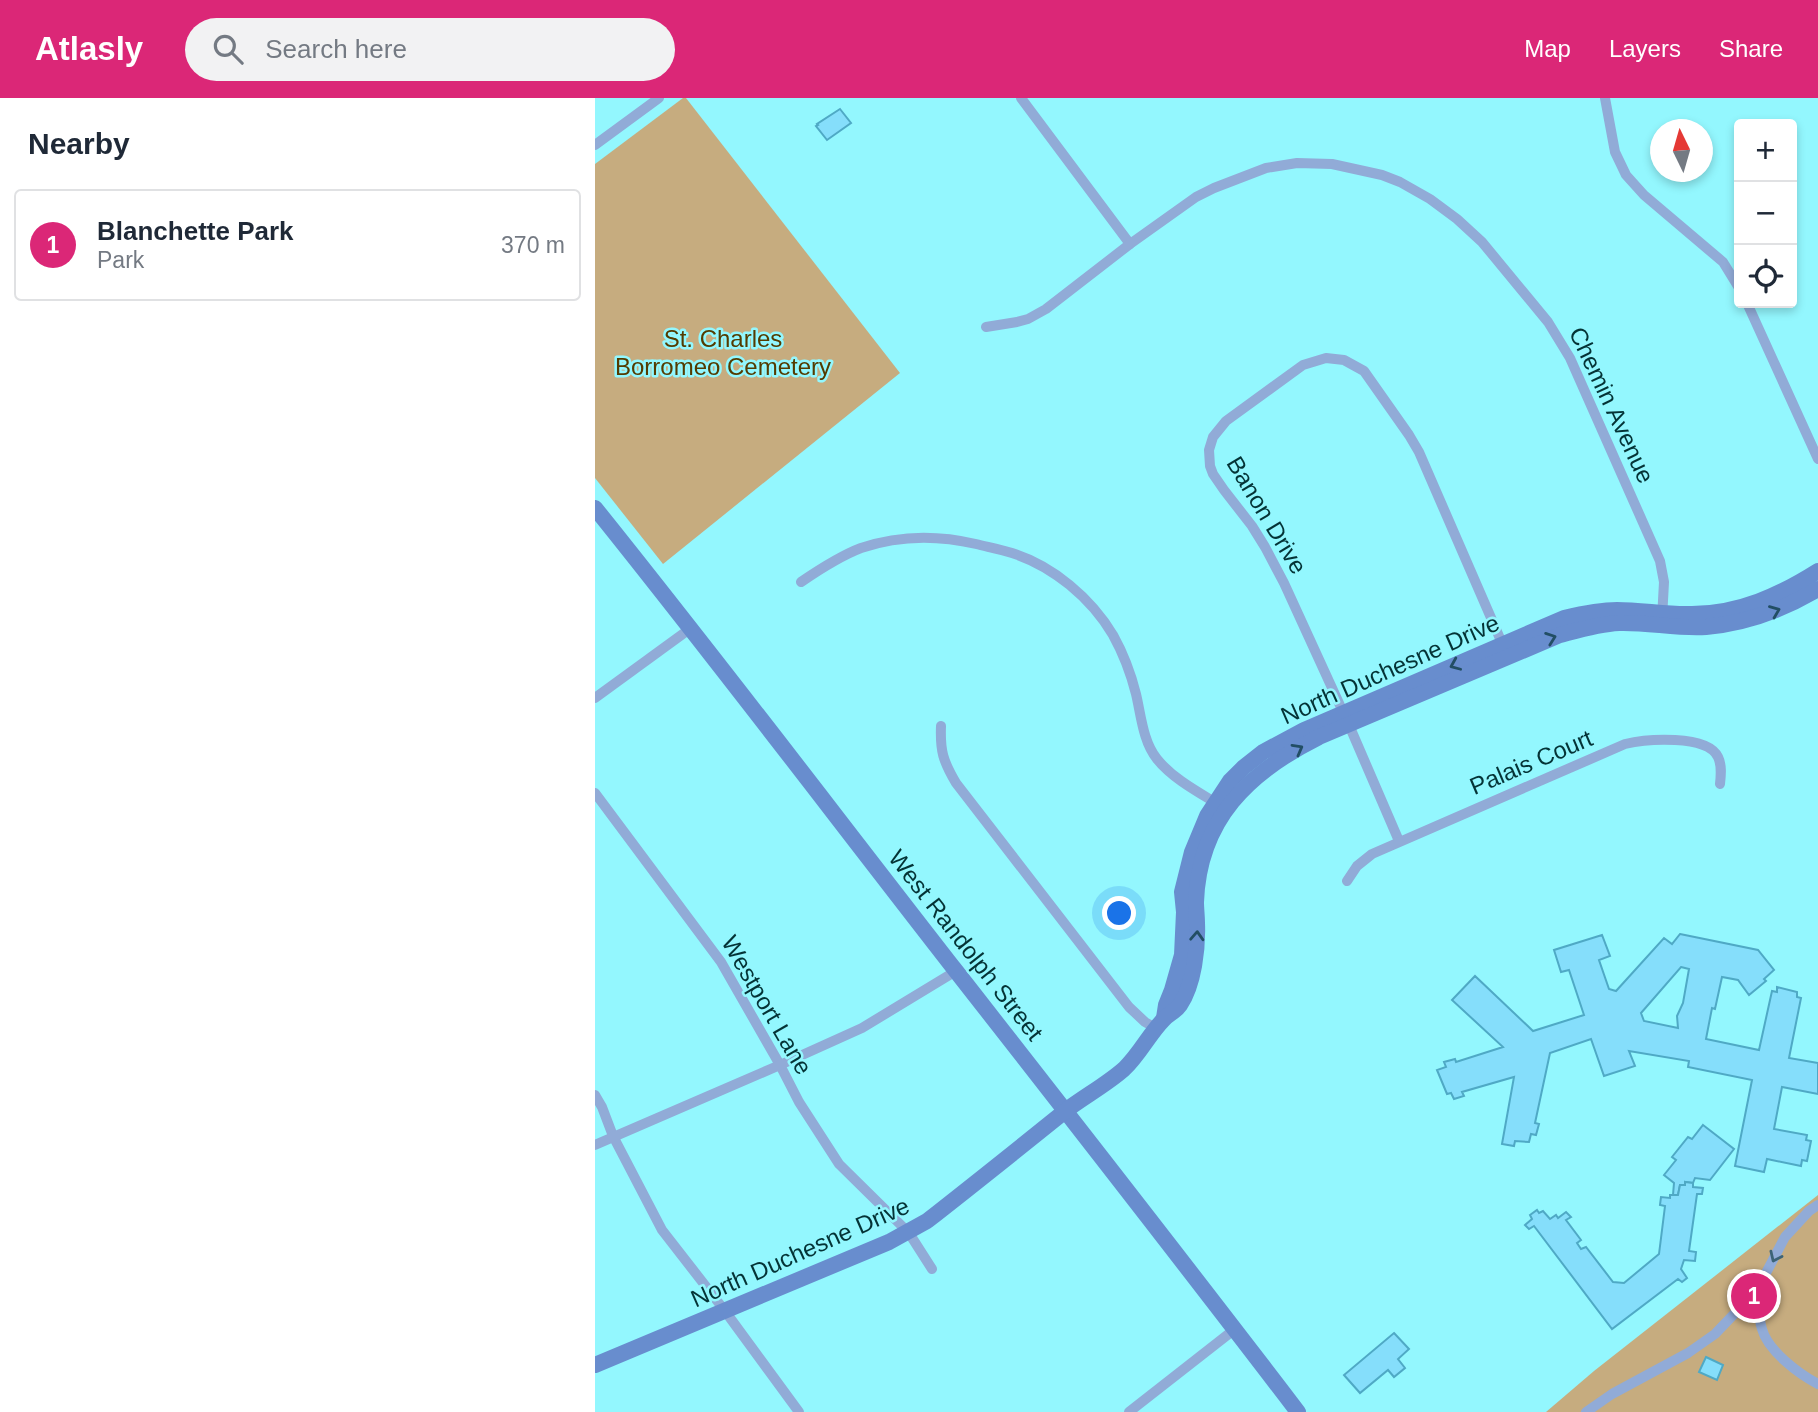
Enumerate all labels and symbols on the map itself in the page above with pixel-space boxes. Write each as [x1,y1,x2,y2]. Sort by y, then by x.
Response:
north arrow [1650,119,1713,182]
street label: Chemin Avenue [1564,323,1660,487]
park label: St. Charles Borromeo Cemetery [615,325,831,380]
street label: Banon Drive [1221,451,1313,579]
one-way arrow [1768,606,1780,620]
street label: North Duchesne Drive [1277,609,1503,729]
one-way arrow [1545,632,1557,646]
one-way arrow [1450,656,1462,670]
street label: Palais Court [1466,724,1597,800]
one-way arrow [1291,744,1303,757]
street label: West Randolph Street [883,844,1049,1046]
your location [1102,896,1136,930]
one-way arrow [1189,930,1204,941]
street label: Westport Lane [716,931,818,1079]
street label: North Duchesne Drive [687,1192,913,1312]
one-way arrow [1770,1250,1784,1262]
pin: 1 [1731,1270,1777,1322]

